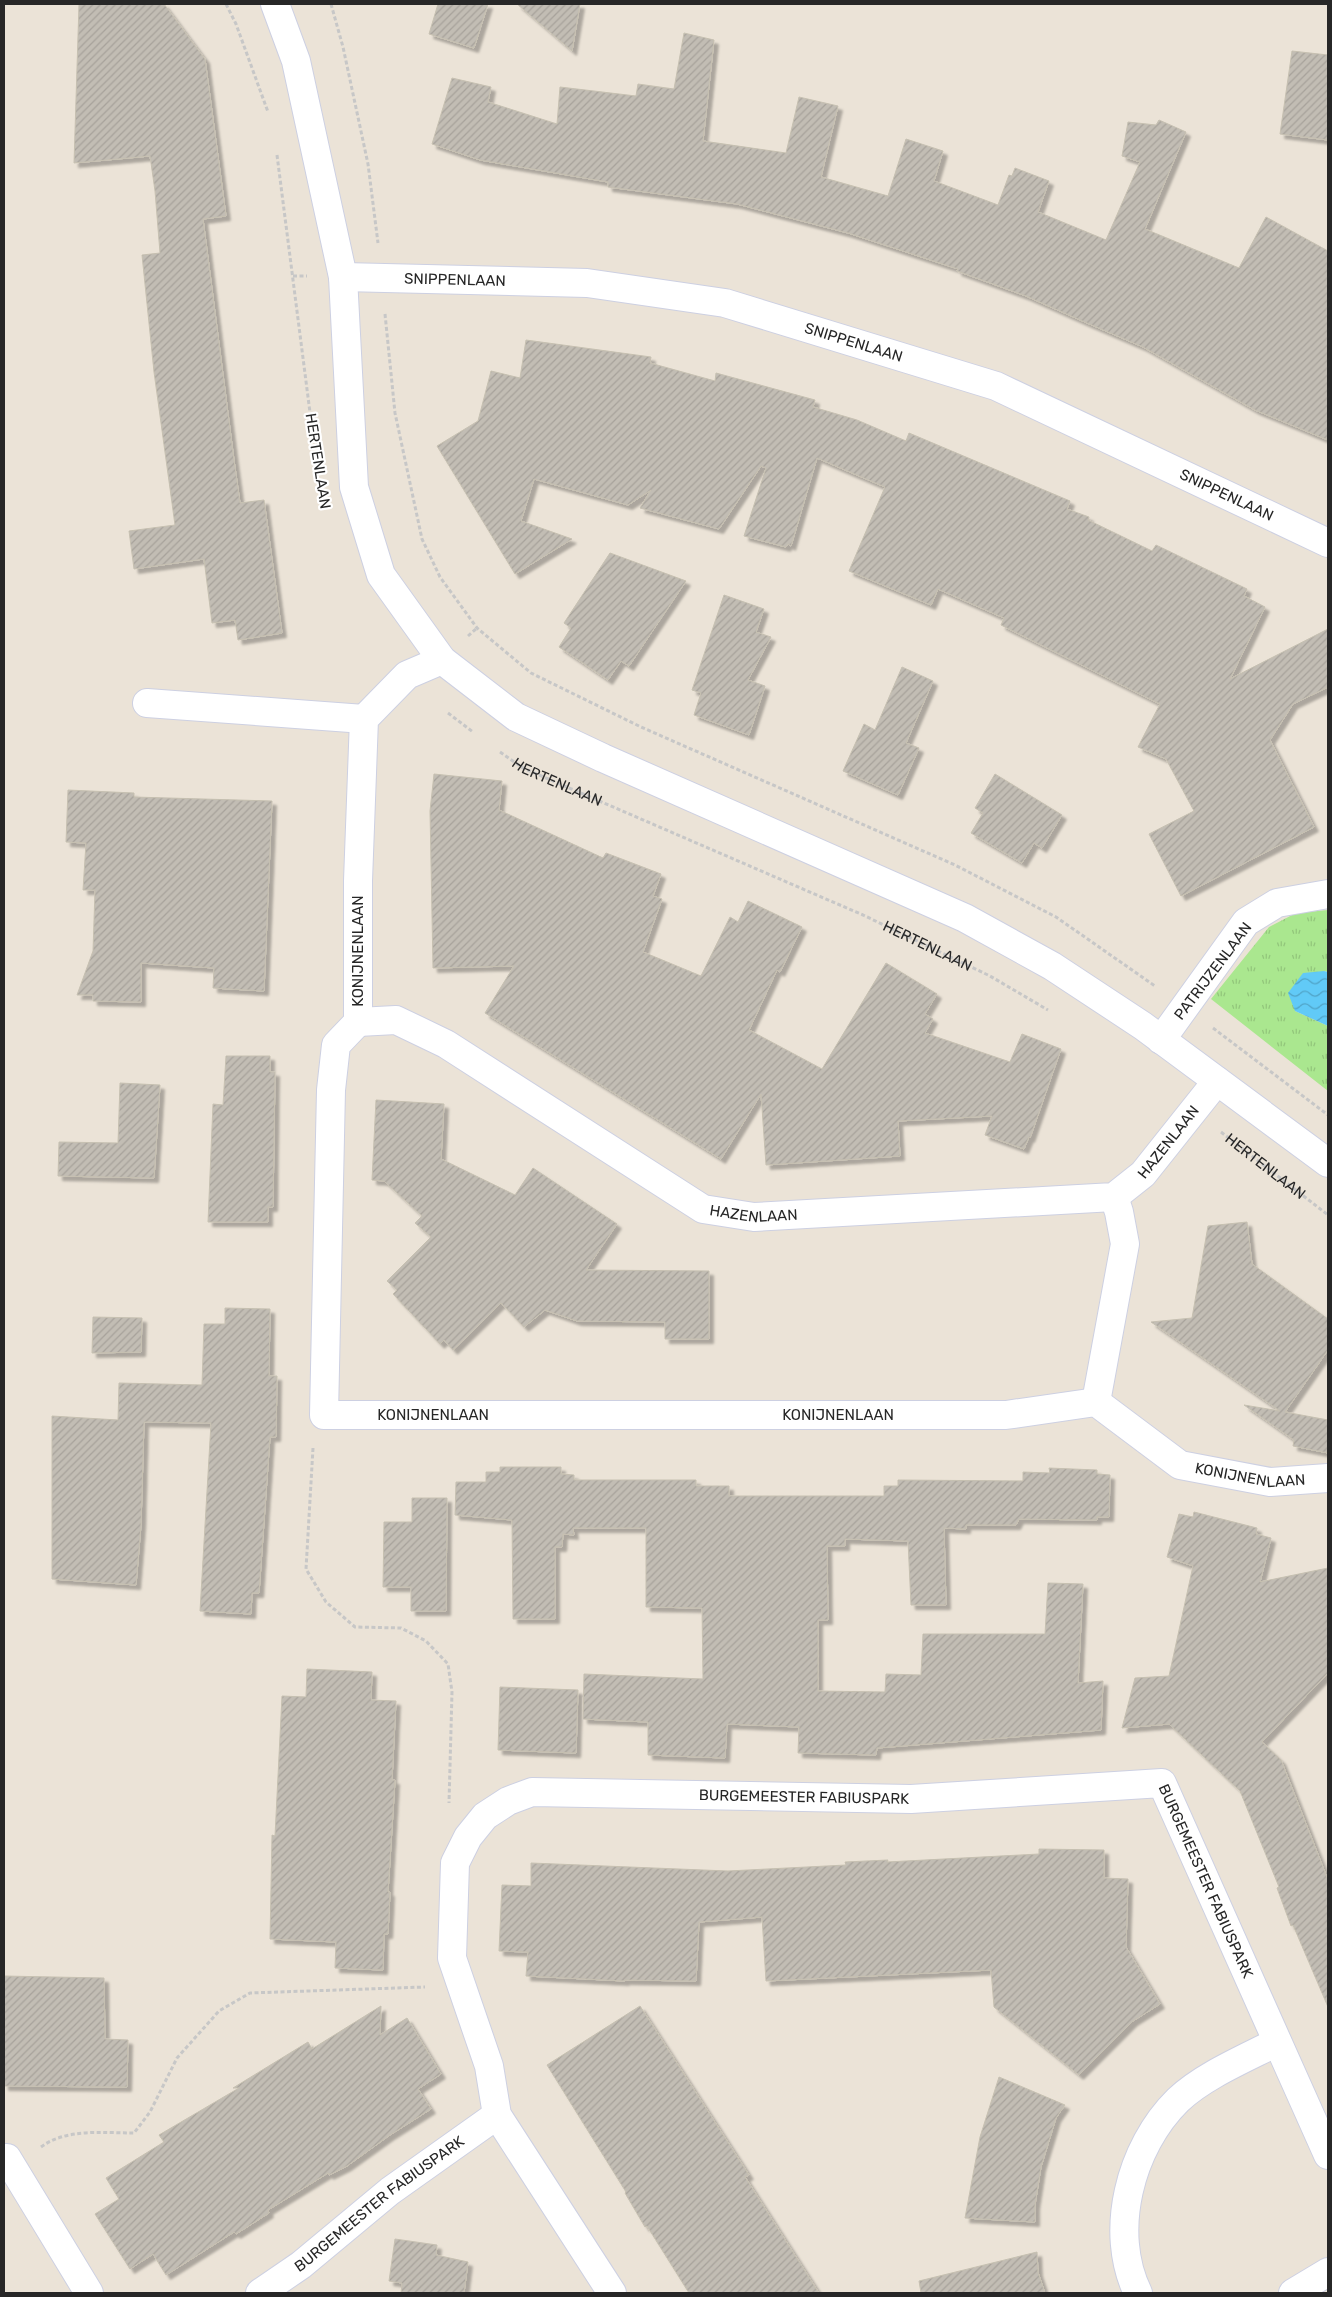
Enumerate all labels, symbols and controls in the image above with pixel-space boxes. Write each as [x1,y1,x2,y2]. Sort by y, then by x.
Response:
street label: SNIPPENLAAN [404,270,506,290]
street label: SNIPPENLAAN [802,319,905,366]
street label: HERTENLAAN [302,412,334,510]
street label: SNIPPENLAAN [1177,465,1276,525]
street label: HERTENLAAN [509,754,605,810]
street label: KONIJNENLAAN [349,895,367,1007]
street label: HERTENLAAN [880,917,975,975]
street label: PATRIJZENLAAN [1170,919,1256,1023]
street label: HAZENLAAN [1134,1102,1203,1182]
street label: HERTENLAAN [1222,1130,1309,1203]
street label: HAZENLAAN [708,1201,798,1227]
street label: KONIJNENLAAN [377,1406,489,1424]
street label: KONIJNENLAAN [782,1406,894,1424]
street label: KONIJNENLAAN [1193,1459,1306,1491]
street label: BURGEMEESTER FABIUSPARK [1155,1781,1257,1981]
street label: BURGEMEESTER FABIUSPARK [699,1786,909,1808]
street label: BURGEMEESTER FABIUSPARK [291,2132,468,2276]

